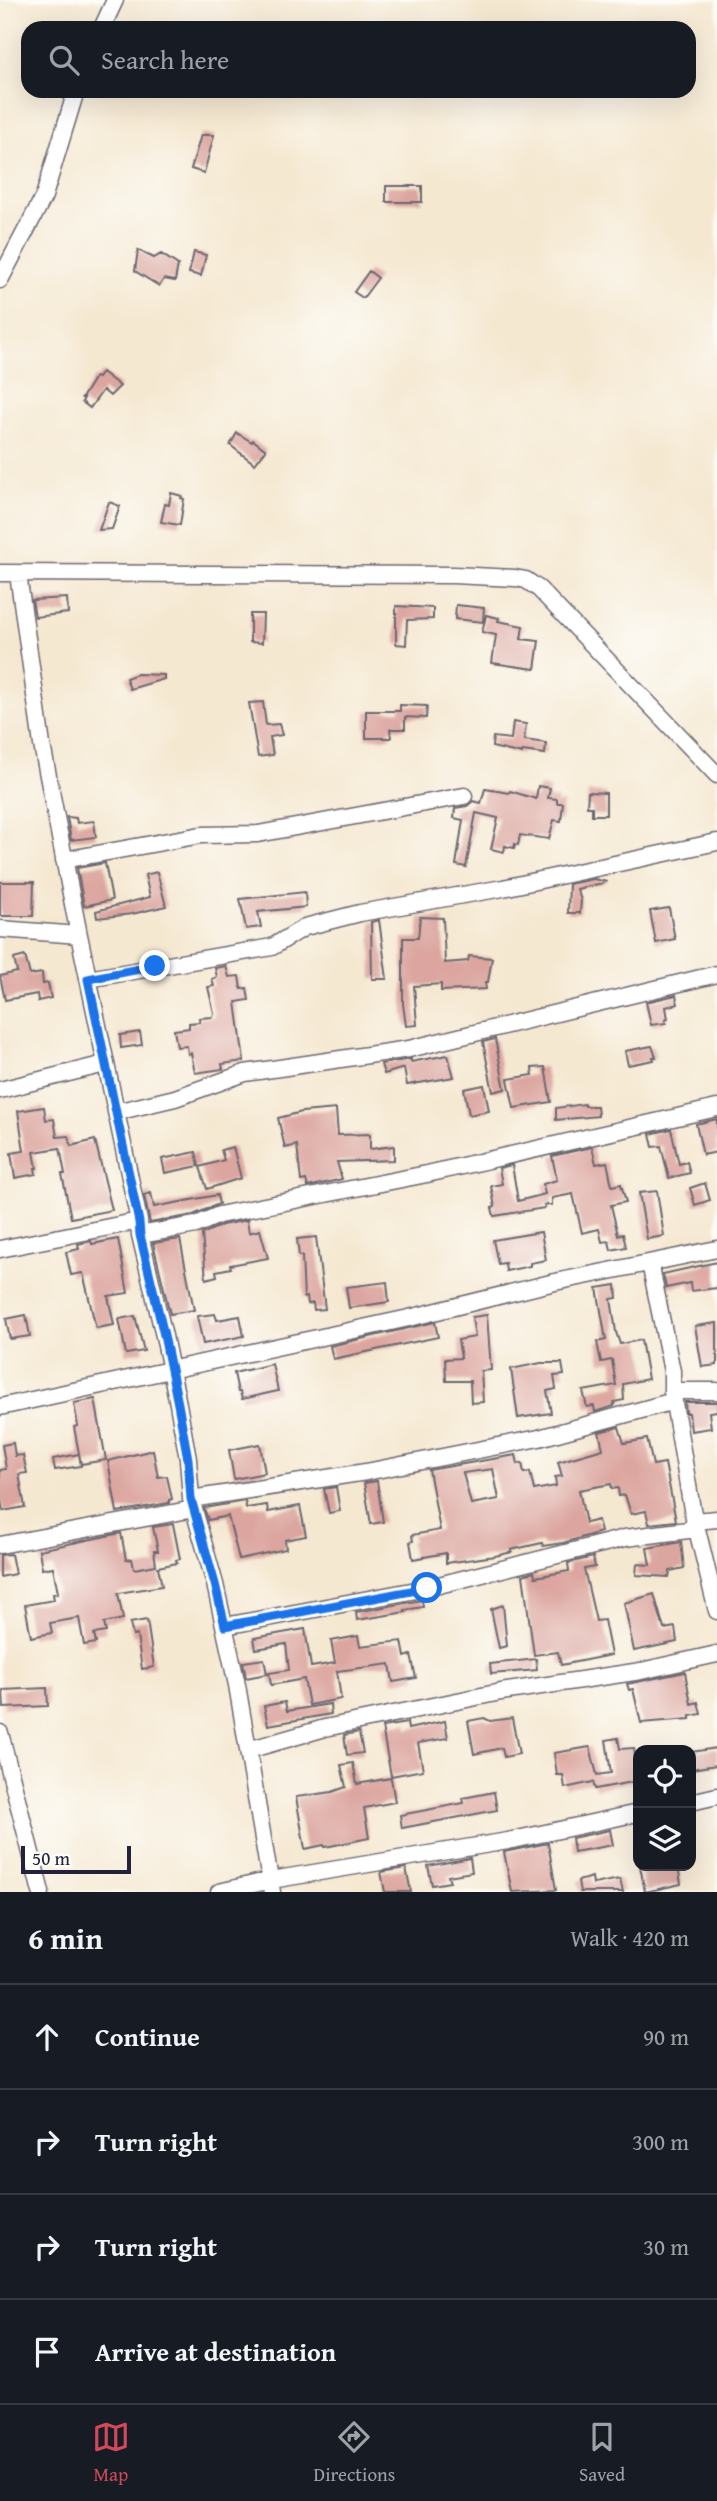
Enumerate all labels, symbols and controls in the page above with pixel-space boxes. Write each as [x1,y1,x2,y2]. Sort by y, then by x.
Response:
search box [21,21,696,98]
text: Search here [101,40,229,79]
icon: search [45,41,83,79]
route end [139,950,170,981]
route start [411,1572,442,1603]
map controls [633,1745,696,1871]
button: locate [633,1745,696,1808]
button: layers [633,1808,696,1871]
scale bar [21,1843,131,1875]
text: 50 m [32,1844,70,1872]
text: 6 min [28,1916,103,1960]
text: Walk · 420 m [570,1921,689,1954]
text: Continue [95,2017,200,2056]
icon: ahead [28,2018,66,2056]
text: 90 m [643,2020,689,2053]
text: Turn right [95,2122,217,2161]
icon: right [28,2123,66,2161]
text: 300 m [632,2125,689,2158]
text: Turn right [95,2227,217,2266]
icon: right [28,2228,66,2266]
text: 30 m [643,2230,689,2263]
text: Arrive at destination [95,2332,336,2371]
icon: arrive [28,2333,66,2371]
tab: Map [92,2418,130,2488]
tab: Directions [314,2418,395,2488]
tab: Saved [579,2418,625,2488]

